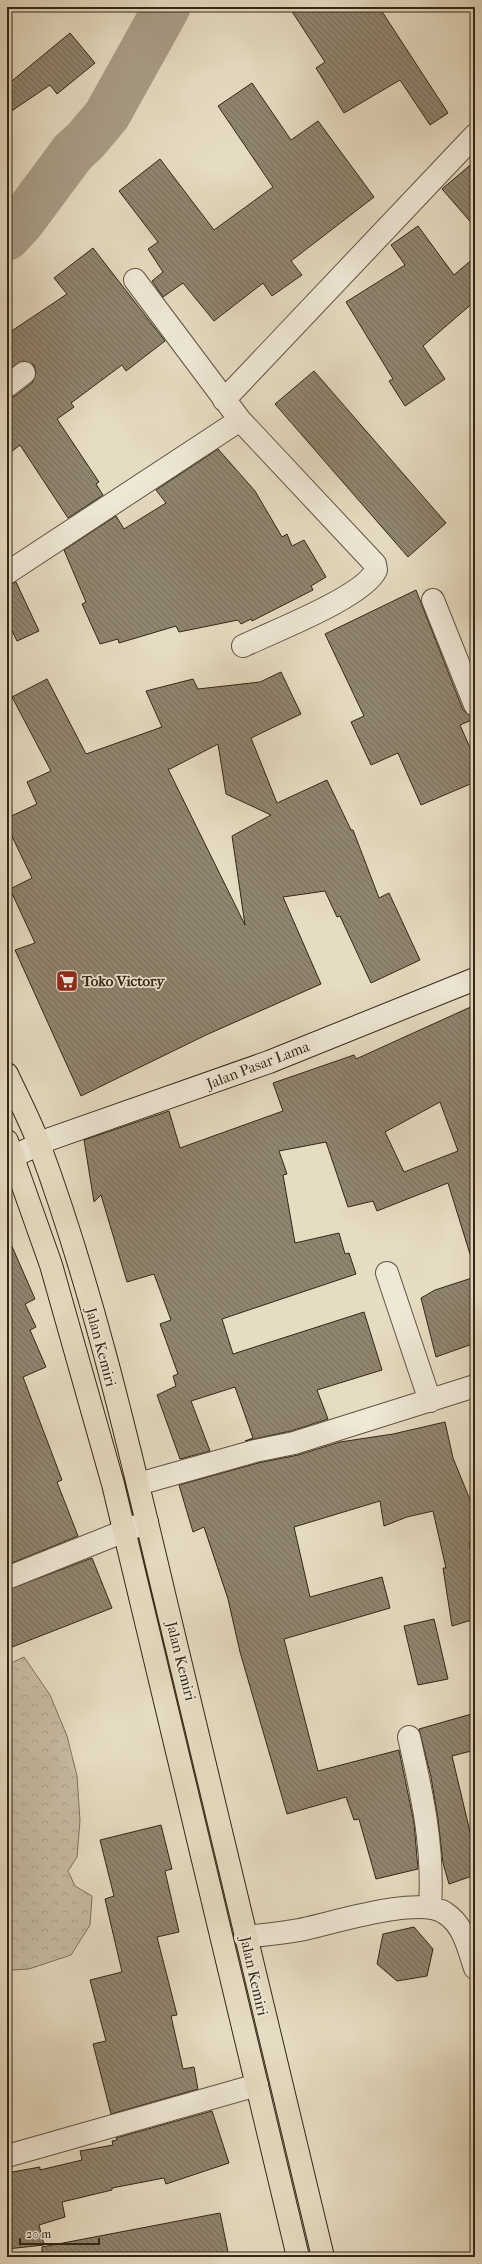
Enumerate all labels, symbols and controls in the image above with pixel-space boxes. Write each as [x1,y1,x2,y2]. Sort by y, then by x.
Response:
supermarket icon: Toko Victory [54,968,80,994]
place label: Toko Victory [81,972,165,990]
street label: Jalan Pasar Lama [203,1037,313,1093]
street label: Jalan Kemiri [82,1305,120,1389]
street label: Jalan Kemiri [162,1619,200,1703]
street label: Jalan Kemiri [236,1934,272,2018]
scale bar [20,2220,99,2246]
text: 20 m [26,2227,51,2241]

